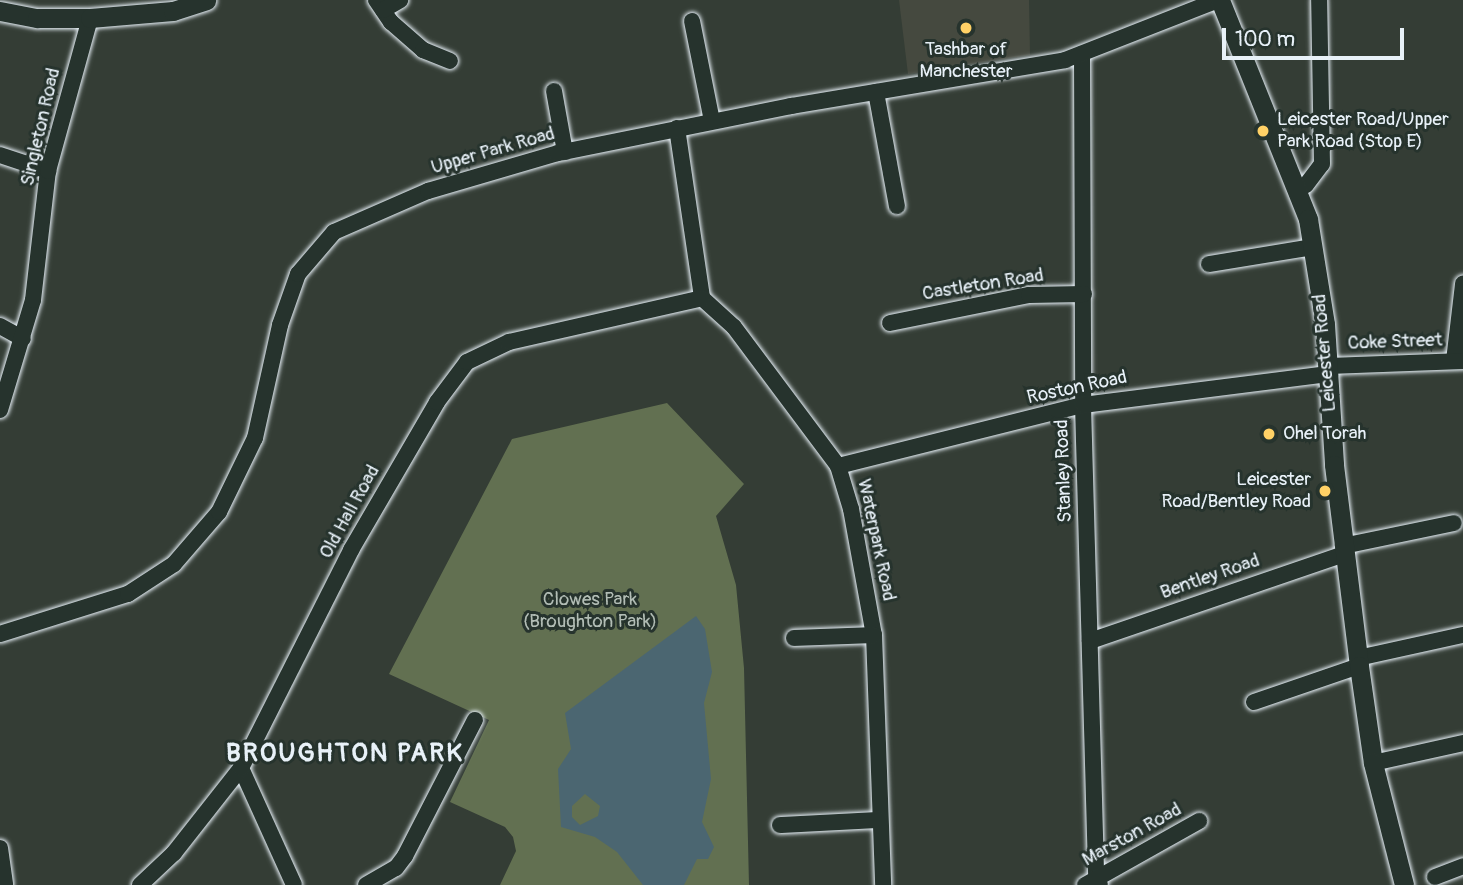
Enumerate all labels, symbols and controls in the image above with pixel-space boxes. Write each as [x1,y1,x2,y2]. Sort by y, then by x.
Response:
scale bar [1225,14,1407,58]
marker: Tashbar of Manchester [958,20,974,36]
text: 100 m [1235,26,1295,53]
place label: Tashbar of Manchester [920,39,1012,83]
street label: Singleton Road [16,66,66,188]
place label: Leicester Road/Upper Park Road (Stop E) [1277,109,1449,153]
street label: Upper Park Road [429,122,557,180]
marker: Leicester Road/Upper Park Road (Stop E) [1255,123,1271,139]
street label: Castleton Road [921,264,1045,306]
street label: Leicester Road [1308,293,1342,413]
street label: Coke Street [1347,329,1443,355]
street label: Roston Road [1025,366,1129,410]
street label: Stanley Road [1051,419,1077,523]
place label: Ohel Torah [1283,423,1366,445]
marker: Ohel Torah [1261,426,1277,442]
street label: Old Hall Road [315,461,385,563]
place label: Leicester Road/Bentley Road [1161,469,1311,513]
street label: Waterpark Road [852,477,900,603]
marker: Leicester Road/Bentley Road [1317,483,1333,499]
street label: Bentley Road [1157,549,1263,605]
park label: Clowes Park (Broughton Park) [523,589,657,633]
district label: BROUGHTON PARK [228,738,462,770]
street label: Marston Road [1079,798,1185,872]

